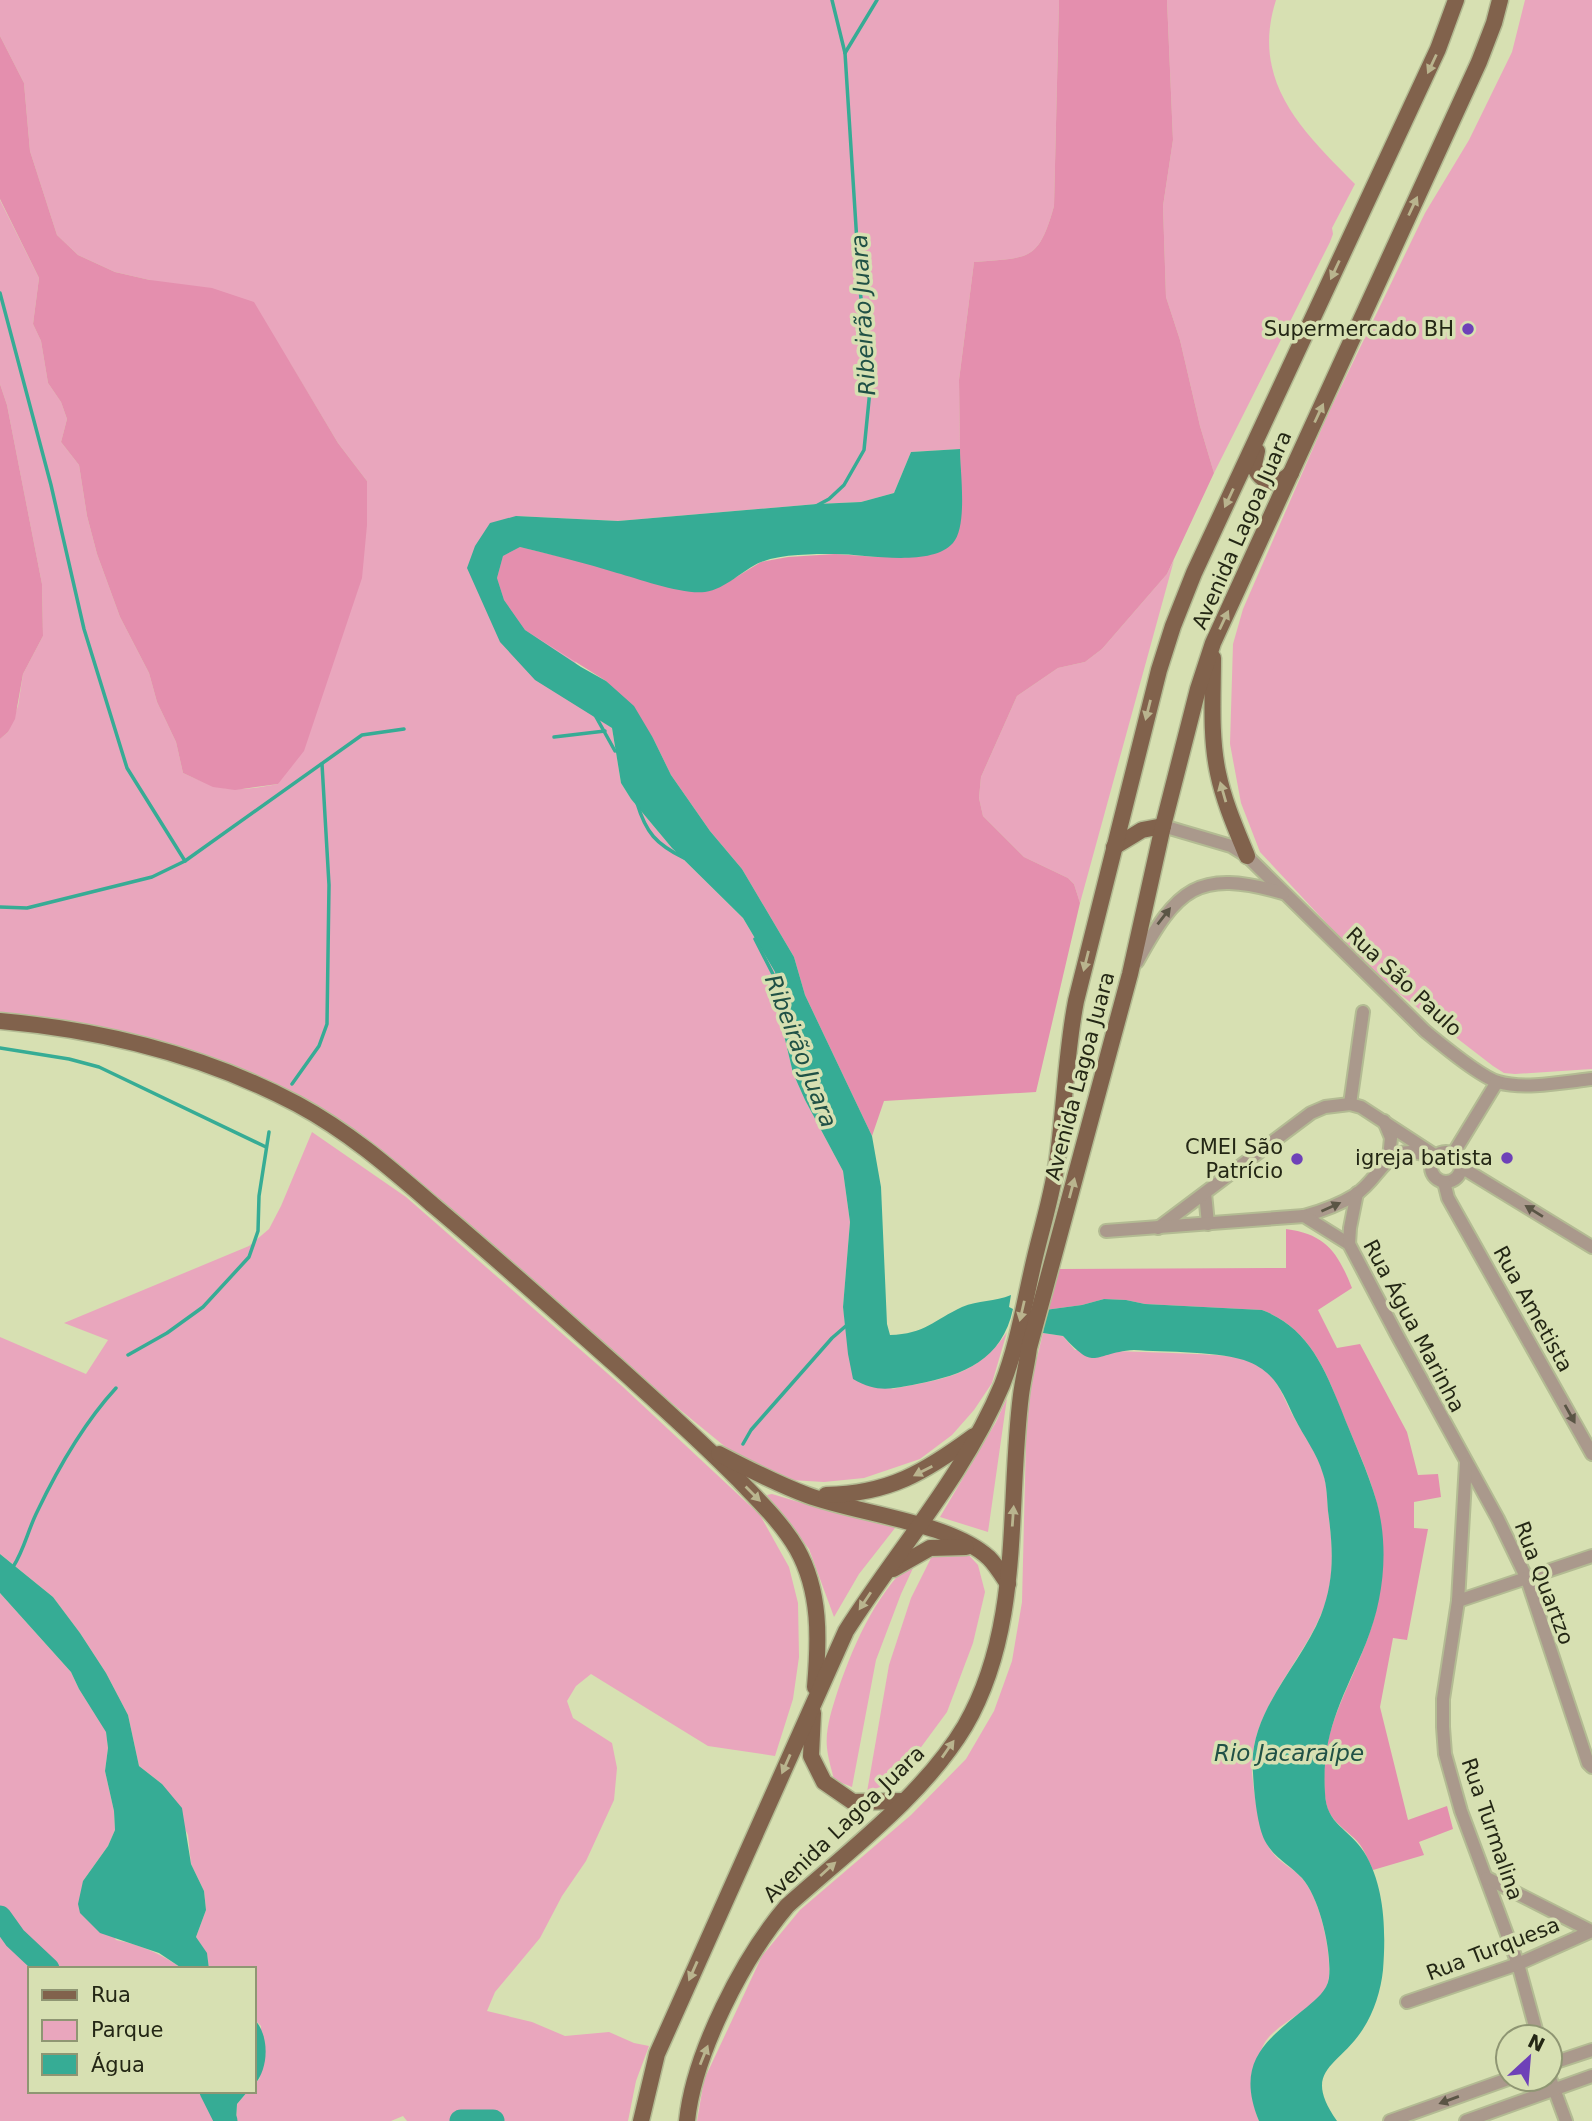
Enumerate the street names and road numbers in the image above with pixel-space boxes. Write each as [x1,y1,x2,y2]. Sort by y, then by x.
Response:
street label: Avenida Lagoa Juara [1187,427,1297,633]
street label: Rua São Paulo [1341,922,1467,1042]
street label: Avenida Lagoa Juara [1041,969,1119,1183]
street label: Rua Água Marinha [1358,1235,1471,1416]
street label: Rua Ametista [1488,1242,1578,1376]
street label: Rua Quartzo [1510,1518,1578,1648]
street label: Avenida Lagoa Juara [758,1741,930,1907]
street label: Rua Turmalina [1456,1755,1528,1903]
street label: Rua Turquesa [1423,1913,1563,1985]

